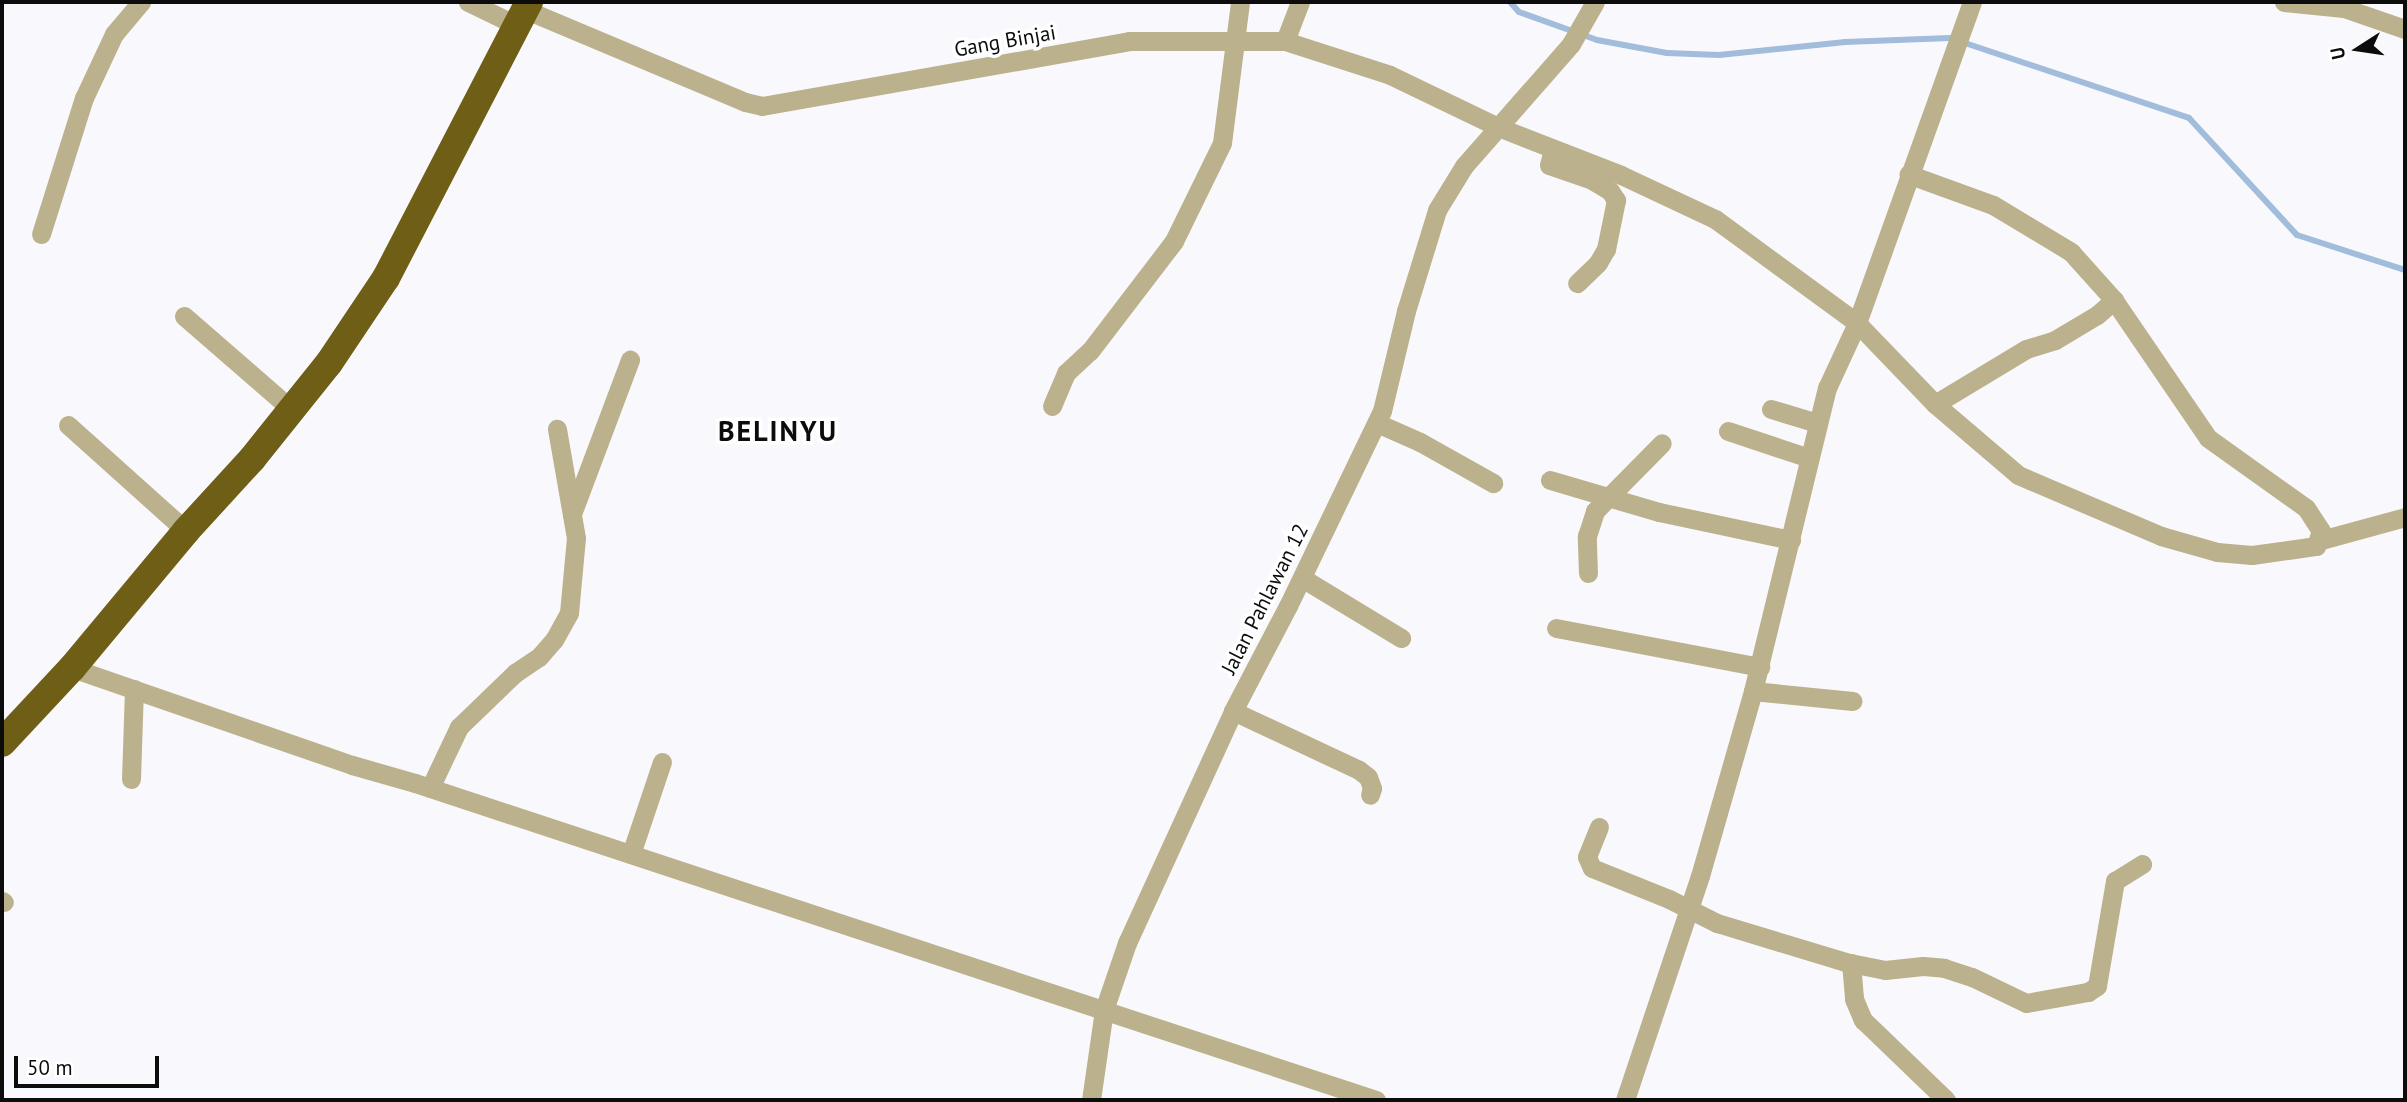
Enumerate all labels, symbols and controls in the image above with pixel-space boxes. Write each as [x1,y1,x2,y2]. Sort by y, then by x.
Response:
north arrow [2323,14,2393,84]
street label: Gang Binjai [952,20,1058,62]
text: U [2324,45,2350,62]
district label: BELINYU [719,414,837,448]
street label: Jalan Pahlawan 12 [1216,520,1314,678]
scale bar [18,1042,163,1086]
text: 50 m [27,1054,73,1081]

